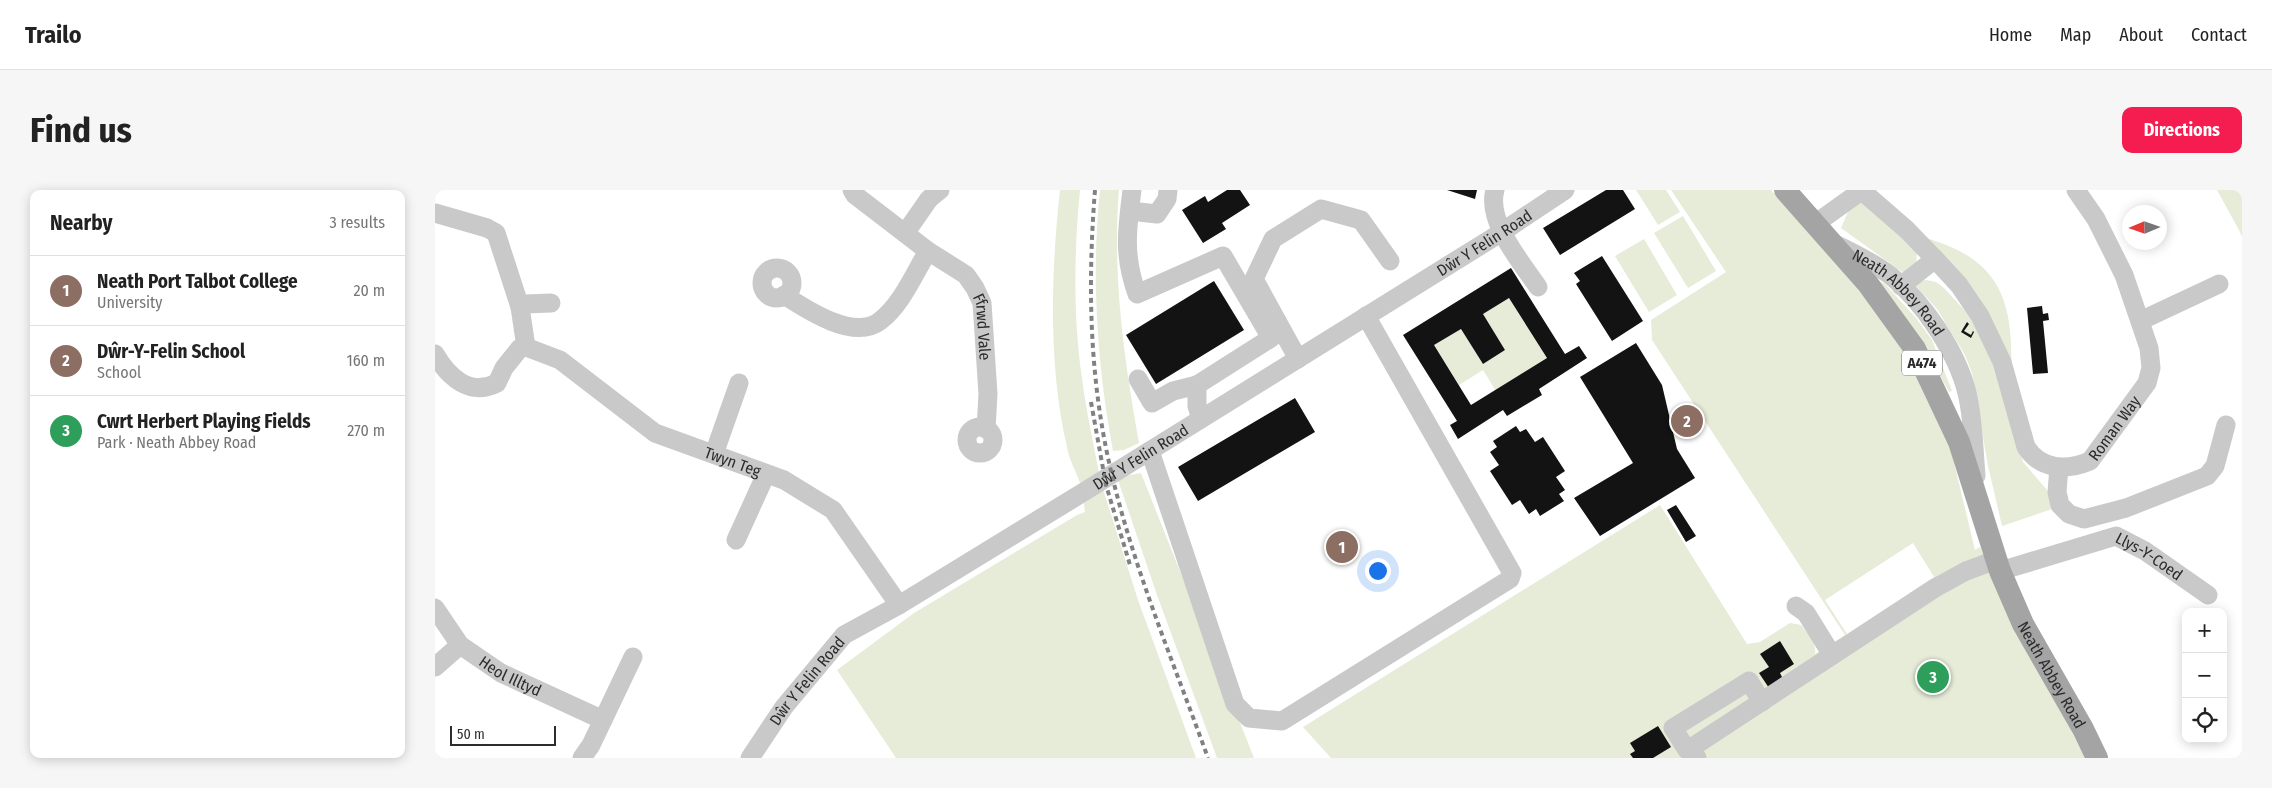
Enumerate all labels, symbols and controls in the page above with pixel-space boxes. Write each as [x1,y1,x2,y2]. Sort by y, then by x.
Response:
text: Trailo [25,21,82,49]
text: Home [1989,24,2032,46]
text: Map [2060,24,2091,46]
text: About [2119,24,2163,46]
text: Contact [2191,24,2247,46]
button: Directions [2122,107,2242,153]
text: Find us [30,109,132,151]
north arrow [2122,205,2167,250]
street label: Dŵr Y Felin Road [1433,206,1536,280]
text: Nearby [50,210,112,236]
text: 3 results [329,213,385,232]
street label: Neath Abbey Road [1849,245,1948,339]
text: Neath Port Talbot College [97,270,298,293]
text: 1 [63,281,69,300]
text: 20 m [354,281,385,300]
street label: Ffrwd Vale [969,290,995,361]
text: University [97,293,162,312]
text: Dŵr-Y-Felin School [97,340,245,363]
road number: A474 [1902,350,1942,376]
text: 2 [62,351,70,370]
text: 160 m [346,351,385,370]
text: School [97,363,141,382]
street label: Roman Way [2085,392,2145,464]
pin: 2 [1671,402,1703,440]
text: Cwrt Herbert Playing Fields [97,410,311,433]
street label: Dŵr Y Felin Road [1089,420,1192,494]
text: 3 [62,421,70,440]
text: 270 m [347,421,385,440]
text: Park · Neath Abbey Road [97,433,256,452]
street label: Twyn Teg [702,443,764,481]
pin: 1 [1326,528,1358,566]
street label: Llys-Y-Coed [2112,529,2186,584]
your location [1365,558,1391,584]
map controls [2182,608,2227,743]
button: + [2182,608,2227,653]
street label: Neath Abbey Road [2013,618,2090,732]
street label: Dŵr Y Felin Road [766,633,849,729]
street label: Heol Illtyd [475,652,544,700]
button: − [2182,653,2227,698]
pin: 3 [1917,658,1949,696]
button: locate [2182,698,2227,743]
scale bar [450,723,556,746]
text: 50 m [457,726,485,743]

